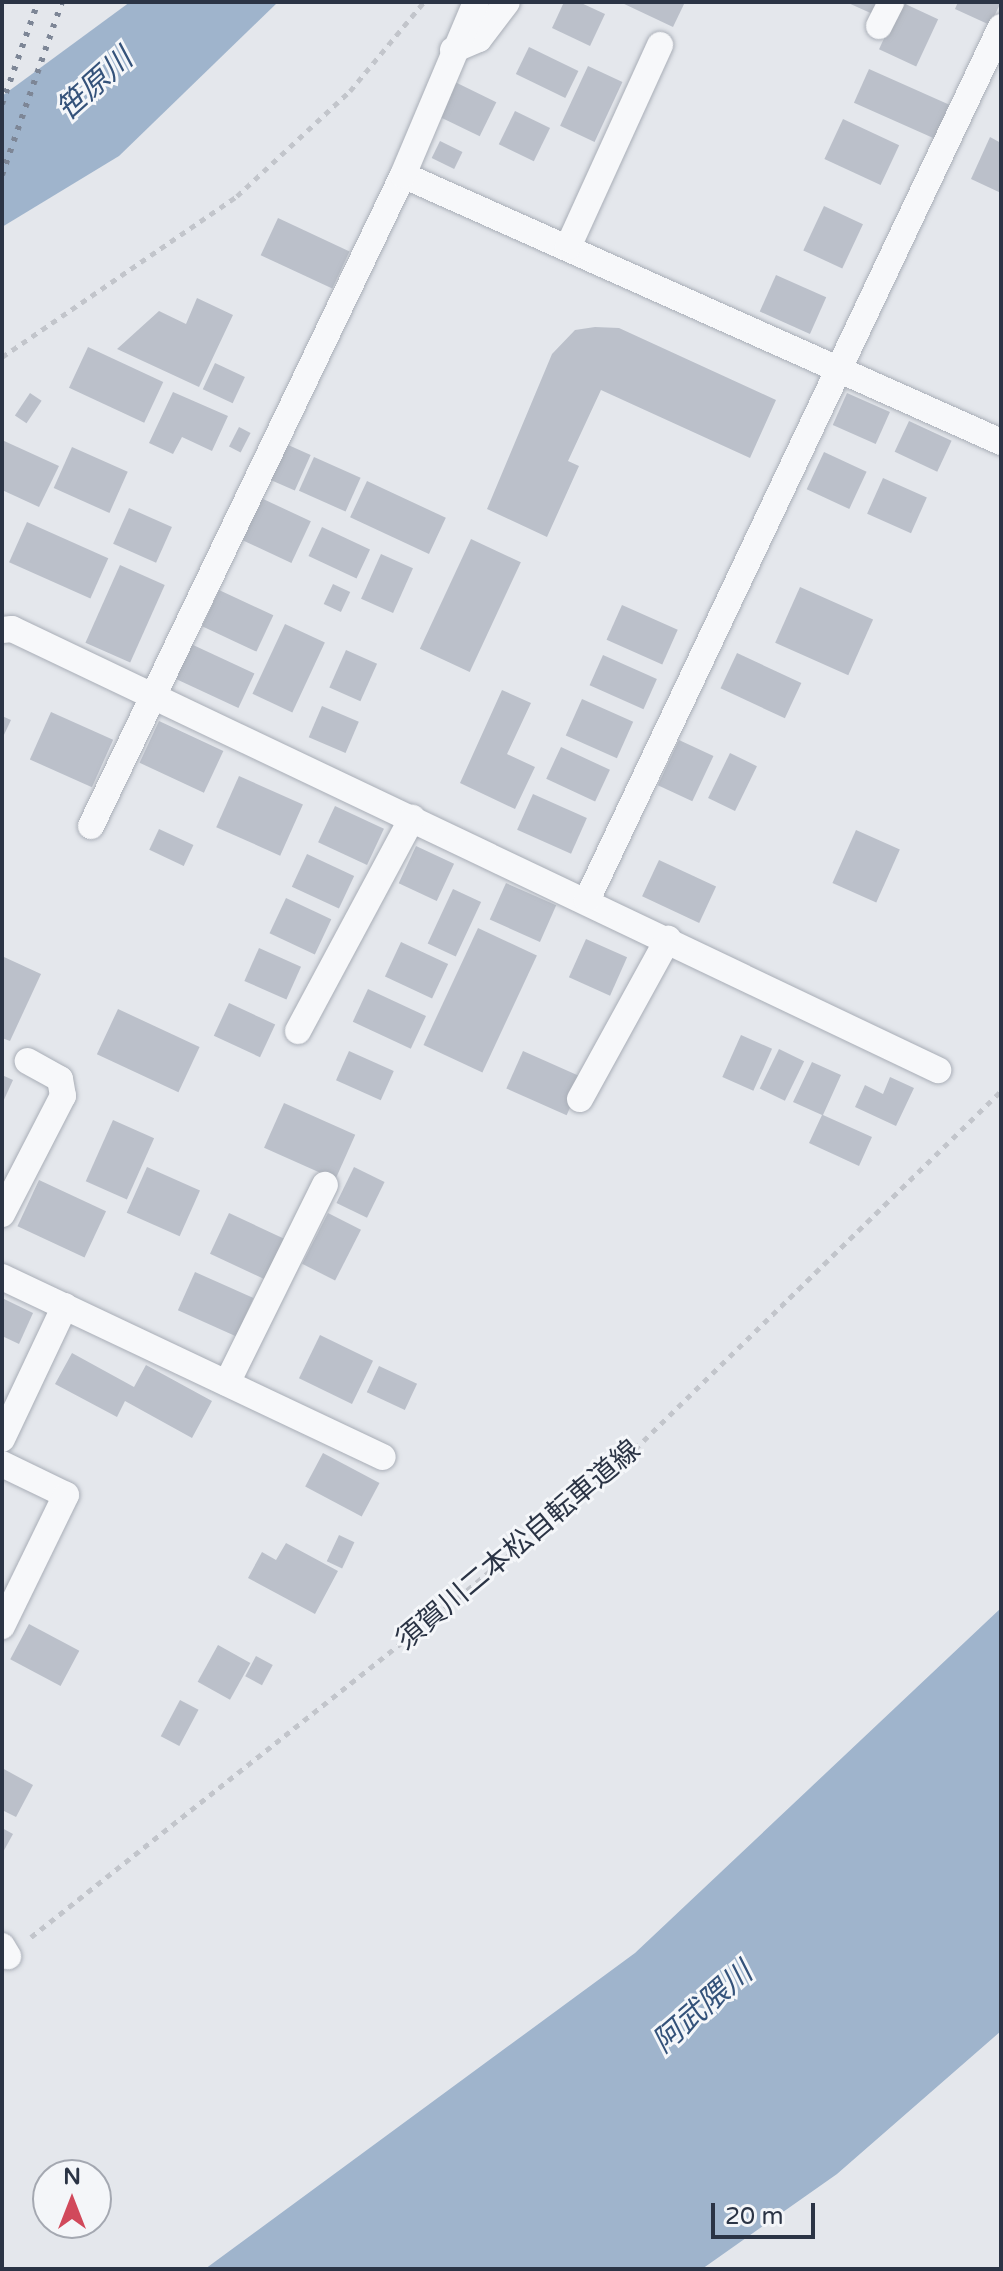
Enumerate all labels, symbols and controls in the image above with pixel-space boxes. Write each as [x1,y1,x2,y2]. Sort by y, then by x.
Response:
water label: 笹原川 [50,42,140,128]
street label: 須賀川二本松自転車道線 [389,1433,647,1657]
water label: 阿武隈川 [646,1955,760,2061]
north arrow [32,2159,112,2239]
text: N [63,2164,81,2190]
scale bar [715,2187,819,2237]
text: 20 m [725,2202,783,2231]

